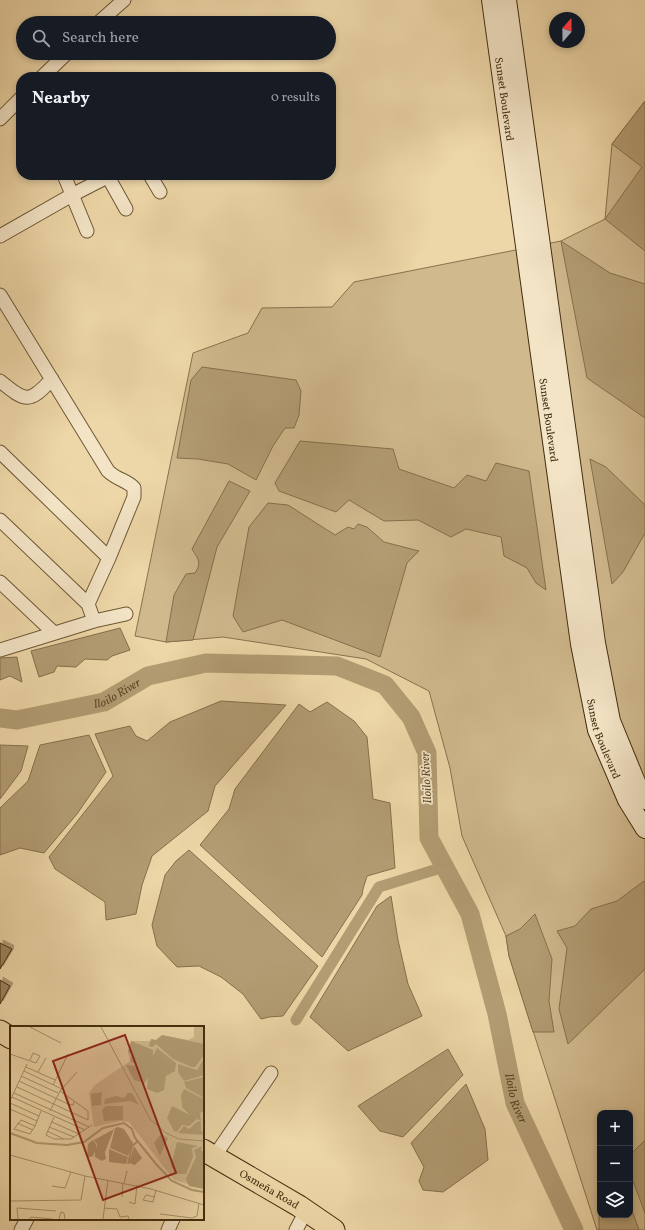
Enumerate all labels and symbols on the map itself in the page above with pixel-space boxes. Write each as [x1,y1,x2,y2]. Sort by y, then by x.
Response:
north arrow [549,12,585,48]
street label: Sunset Boulevard [490,56,516,142]
street label: Sunset Boulevard [534,377,561,463]
water label: Iloilo River [92,675,144,713]
street label: Sunset Boulevard [582,697,623,782]
water label: Iloilo River [418,751,436,804]
inset map [10,1026,204,1220]
water label: Iloilo River [500,1072,531,1127]
street label: Osmeña Road [236,1167,301,1213]

